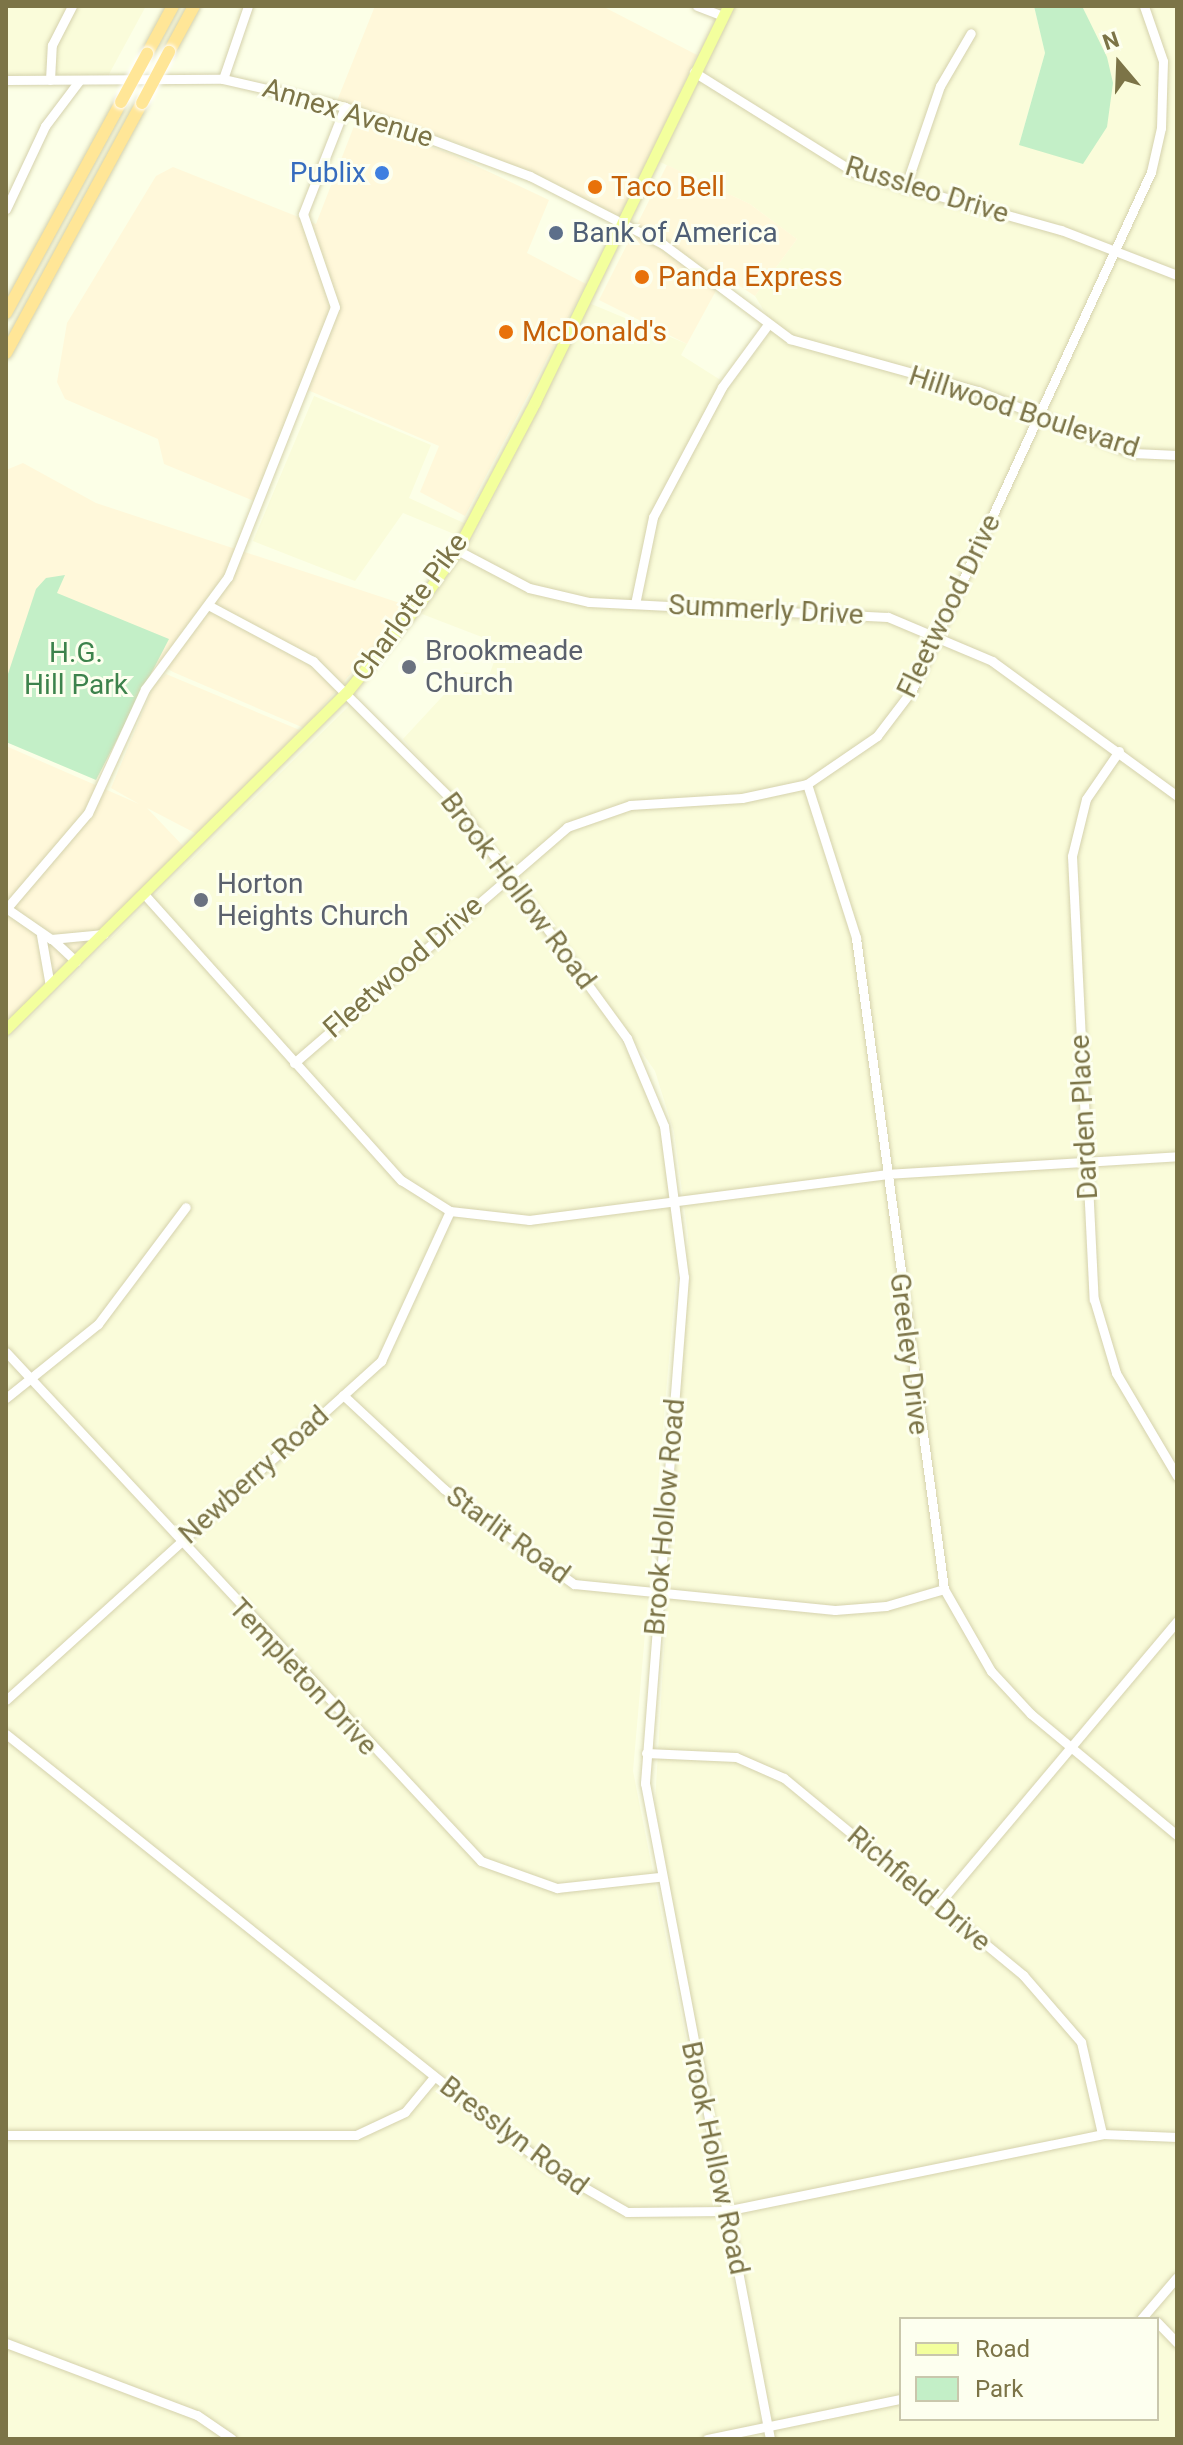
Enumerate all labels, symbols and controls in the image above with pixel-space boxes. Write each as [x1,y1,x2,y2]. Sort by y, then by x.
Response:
north arrow [1079,24,1159,104]
text: N [1100,26,1122,55]
street label: Annex Avenue [259,71,437,155]
street label: Russleo Drive [841,149,1013,231]
place label: Publix [290,156,366,190]
marker: Publix [373,164,391,182]
place label: Taco Bell [611,170,725,204]
marker: Taco Bell [586,178,604,196]
place label: Bank of America [572,216,778,250]
marker: Bank of America [547,224,565,242]
place label: Panda Express [658,260,843,294]
marker: Panda Express [633,268,651,286]
place label: McDonald's [522,315,667,349]
marker: McDonald's [497,323,515,341]
street label: Hillwood Boulevard [905,359,1143,465]
street label: Fleetwood Drive [890,509,1008,703]
street label: Charlotte Pike [345,527,475,687]
street label: Summerly Drive [668,588,864,632]
place label: Brookmeade Church [425,634,583,700]
park label: H.G. Hill Park [24,636,128,702]
marker: Brookmeade Church [400,658,418,676]
street label: Brook Hollow Road [433,786,603,996]
place label: Horton Heights Church [217,867,409,933]
street label: Fleetwood Drive [317,889,489,1045]
marker: Horton Heights Church [192,891,210,909]
street label: Darden Place [1063,1034,1105,1200]
street label: Greeley Drive [882,1271,936,1437]
street label: Brook Hollow Road [638,1397,692,1637]
street label: Newberry Road [172,1399,336,1551]
street label: Starlit Road [440,1479,576,1591]
street label: Templeton Drive [222,1592,384,1762]
street label: Richfield Drive [840,1819,998,1959]
street label: Brook Hollow Road [674,2038,756,2278]
street label: Bresslyn Road [433,2069,595,2203]
legend [899,2317,1159,2421]
text: Road [975,2335,1030,2363]
text: Park [975,2375,1023,2403]

